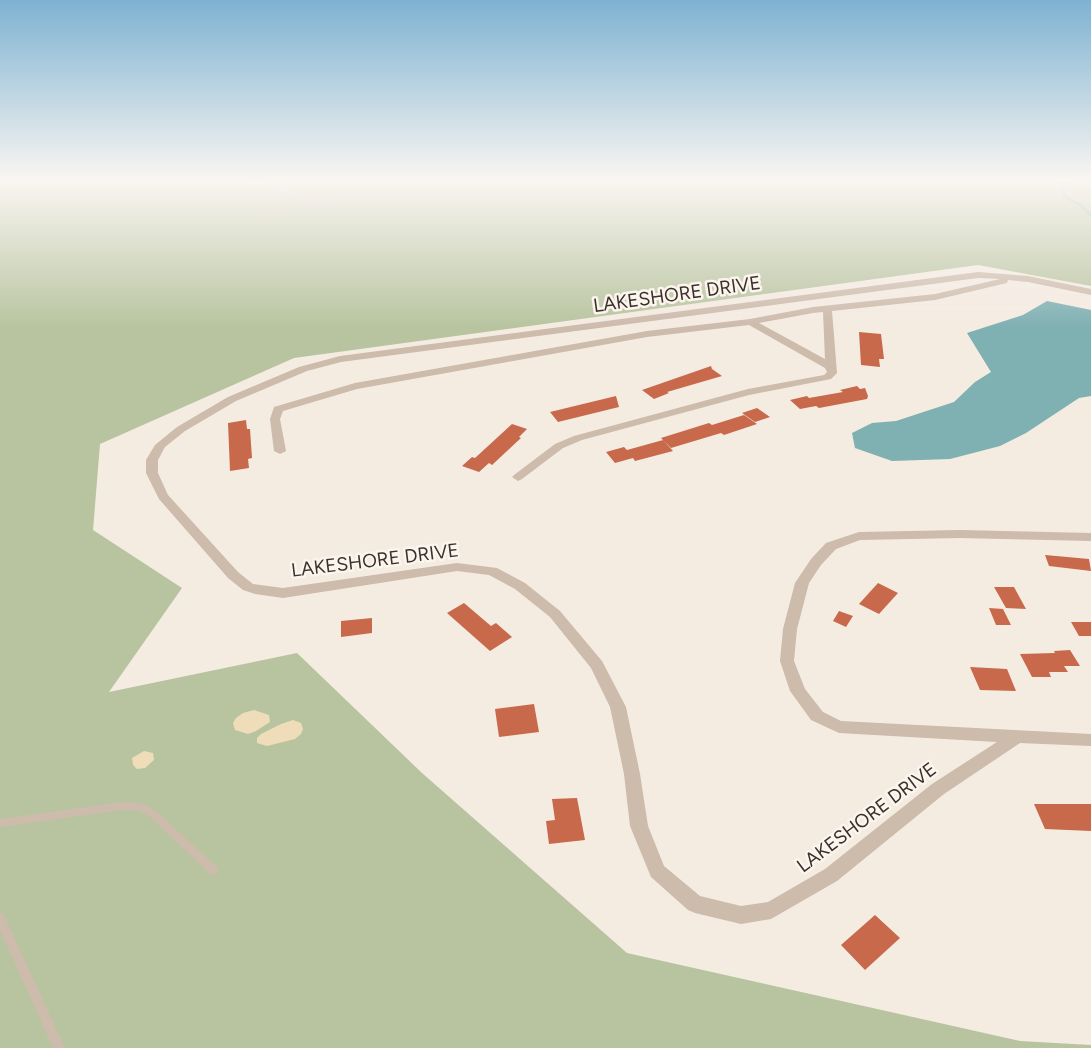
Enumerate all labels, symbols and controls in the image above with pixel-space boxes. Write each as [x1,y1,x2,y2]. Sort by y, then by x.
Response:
street label: LAKESHORE DRIVE [592,272,762,318]
street label: LAKESHORE DRIVE [290,539,460,583]
street label: LAKESHORE DRIVE [793,758,941,878]

